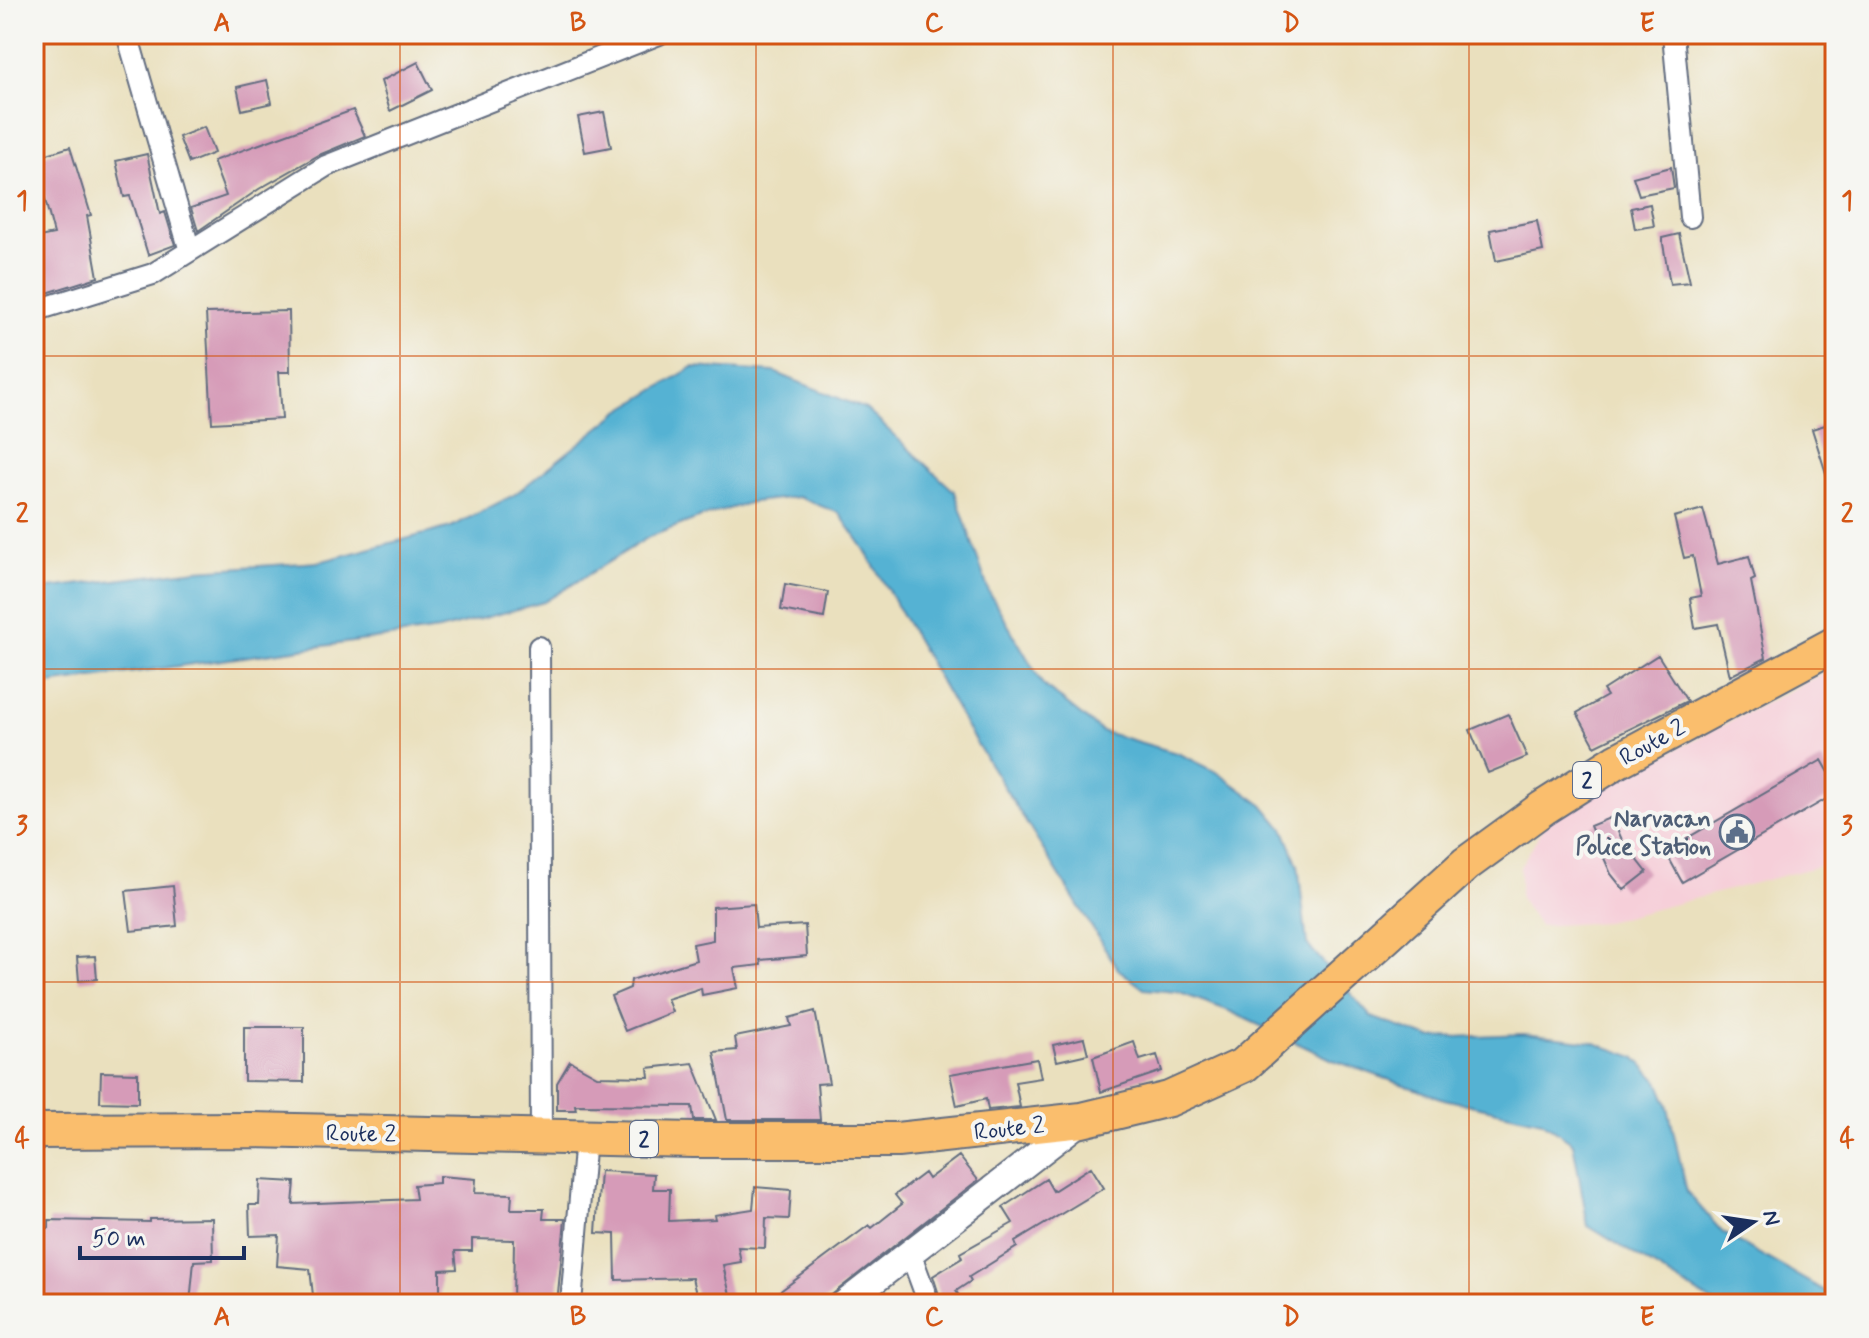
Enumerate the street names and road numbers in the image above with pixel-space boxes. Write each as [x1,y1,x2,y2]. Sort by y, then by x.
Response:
street label: Route 2 [1614,713,1691,774]
road number: 2 [1573,762,1601,798]
street label: Route 2 [972,1110,1046,1149]
street label: Route 2 [325,1118,397,1151]
road number: 2 [630,1121,658,1157]

